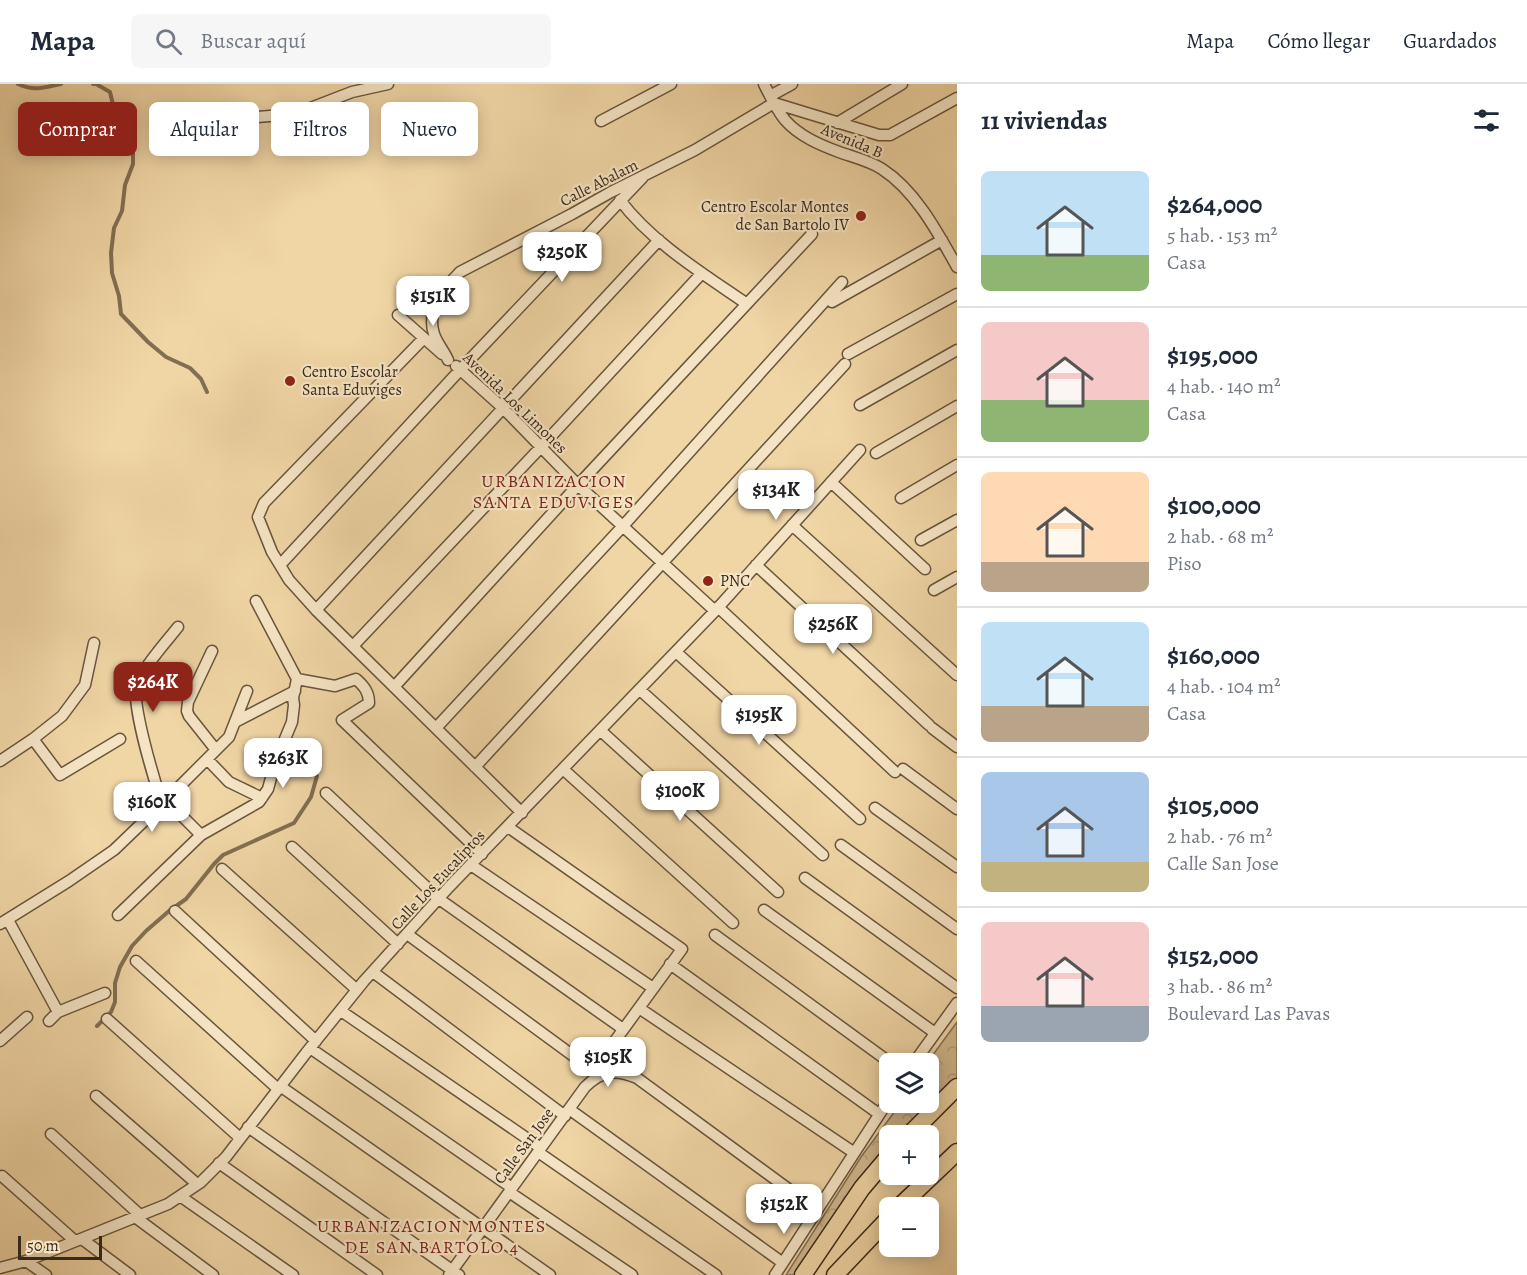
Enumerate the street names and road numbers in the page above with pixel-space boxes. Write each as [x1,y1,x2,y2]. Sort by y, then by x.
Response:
street label: Avenida B [817,118,886,164]
street label: Calle Abalam [556,154,642,212]
street label: Avenida Los Limones [457,347,572,459]
street label: Calle Los Eucaliptos [386,825,490,935]
street label: Calle San Jose [489,1103,559,1189]

